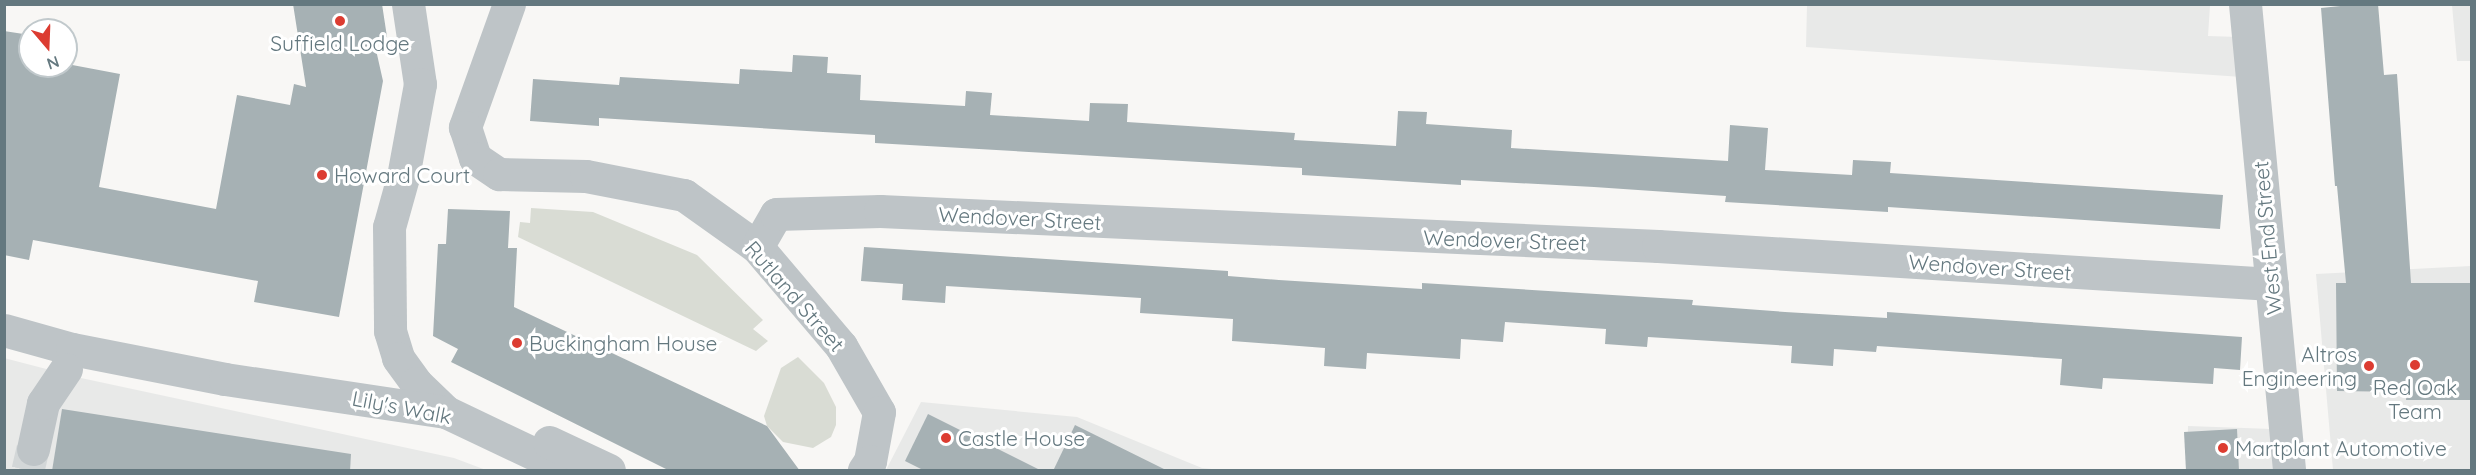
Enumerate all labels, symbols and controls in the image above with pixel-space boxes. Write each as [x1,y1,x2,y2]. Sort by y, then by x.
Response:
marker: Suffield Lodge [333,14,347,28]
north arrow [18,18,78,78]
place label: Suffield Lodge [270,30,410,56]
text: N [44,52,62,74]
street label: West End Street [2248,160,2286,316]
place label: Howard Court [334,162,470,188]
marker: Howard Court [315,168,329,182]
street label: Wendover Street [938,201,1102,235]
street label: Wendover Street [1423,225,1587,255]
street label: Rutland Street [740,235,850,357]
street label: Wendover Street [1908,249,2072,285]
place label: Buckingham House [529,330,717,356]
marker: Buckingham House [510,336,524,350]
place label: Altros Engineering [2242,341,2357,391]
marker: Red Oak Team [2408,358,2422,372]
marker: Altros Engineering [2362,359,2376,373]
place label: Red Oak Team [2373,374,2457,424]
street label: Lily's Walk [350,385,454,429]
place label: Castle House [958,425,1085,451]
marker: Castle House [939,431,953,445]
place label: Martplant Automotive [2235,435,2447,461]
marker: Martplant Automotive [2216,441,2230,455]

